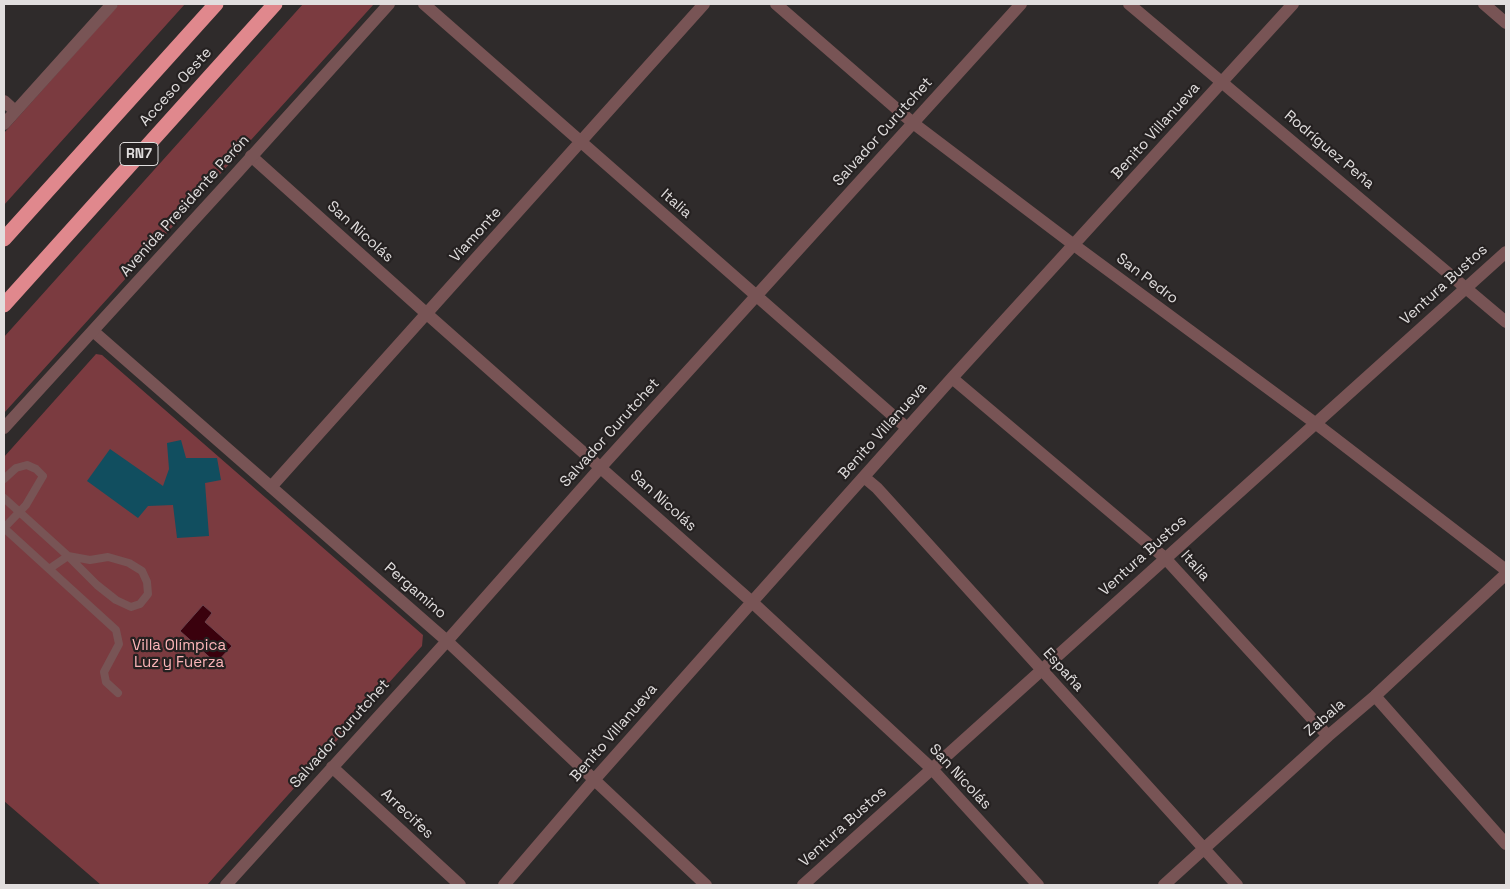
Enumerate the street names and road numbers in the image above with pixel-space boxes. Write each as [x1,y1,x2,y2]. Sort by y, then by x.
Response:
street label: Acceso Oeste [136,44,216,130]
street label: Salvador Curutchet [829,74,937,190]
street label: Benito Villanueva [1108,79,1204,183]
street label: Rodríguez Peña [1280,107,1378,193]
street label: Avenida Presidente Perón [117,132,253,280]
road number: RN7 [120,142,158,166]
street label: Italia [657,186,695,222]
street label: San Nicolás [323,198,397,266]
street label: Viamonte [446,204,506,266]
street label: Ventura Bustos [1397,241,1491,329]
street label: San Pedro [1112,250,1182,308]
street label: Salvador Curutchet [556,375,664,491]
street label: Benito Villanueva [835,379,931,483]
street label: San Nicolás [626,467,700,535]
street label: Ventura Bustos [1096,512,1190,600]
street label: Italia [1177,547,1213,585]
street label: Pergamino [380,559,450,623]
street label: España [1039,644,1087,696]
street label: Salvador Curutchet [286,676,394,792]
street label: Benito Villanueva [567,680,661,786]
street label: Zabala [1301,696,1349,740]
street label: San Nicolás [925,741,995,813]
street label: Ventura Bustos [796,783,890,871]
street label: Arrecifes [377,785,437,843]

